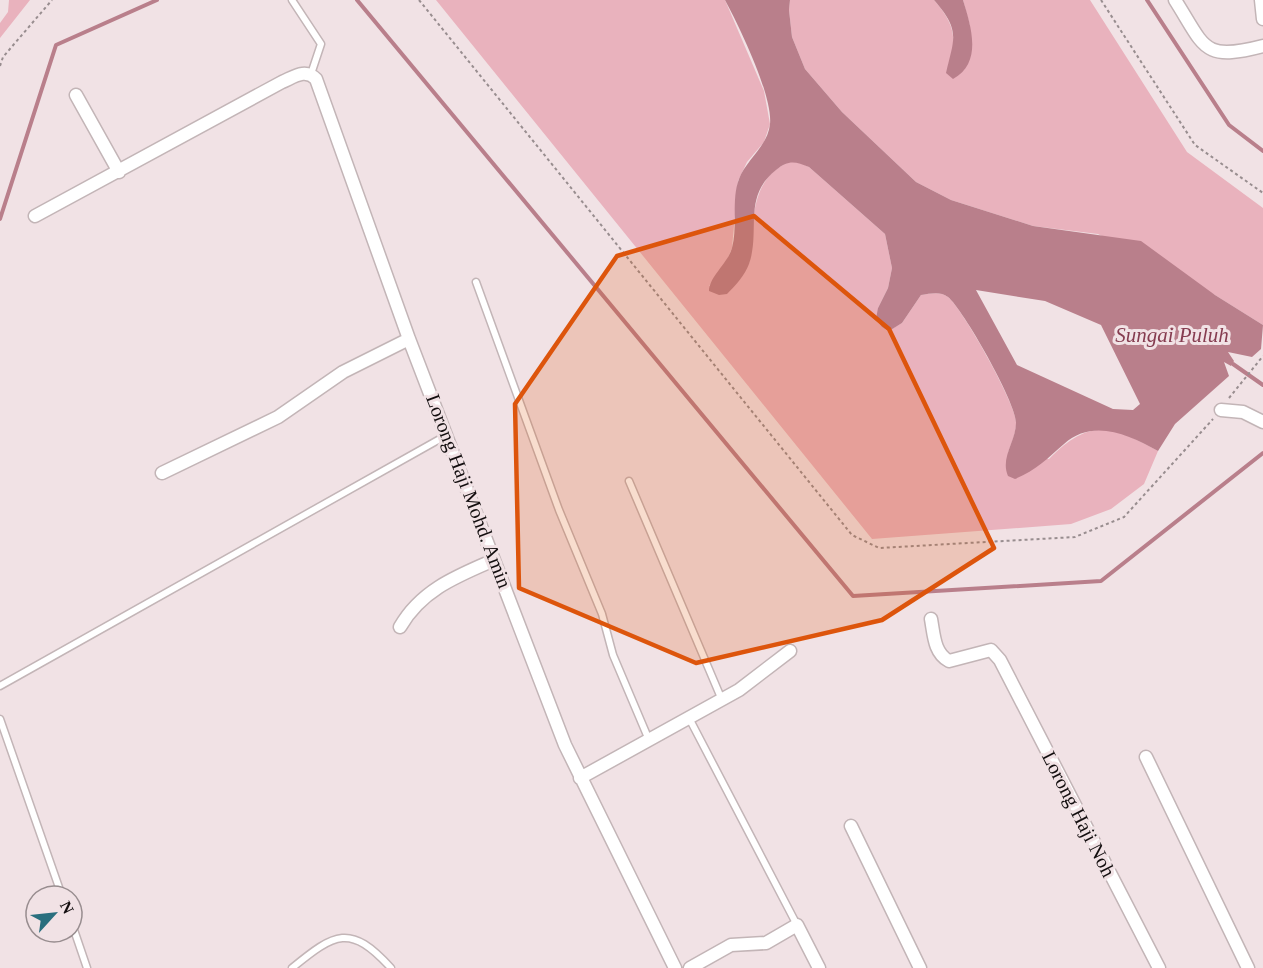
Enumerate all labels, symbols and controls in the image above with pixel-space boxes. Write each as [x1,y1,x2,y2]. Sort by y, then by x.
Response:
water label: Sungai Puluh [1115,323,1229,347]
street label: Lorong Haji Mohd. Amin [421,391,516,591]
street label: Lorong Haji Noh [1037,748,1120,881]
north arrow [24,884,84,944]
text: N [57,898,77,917]

